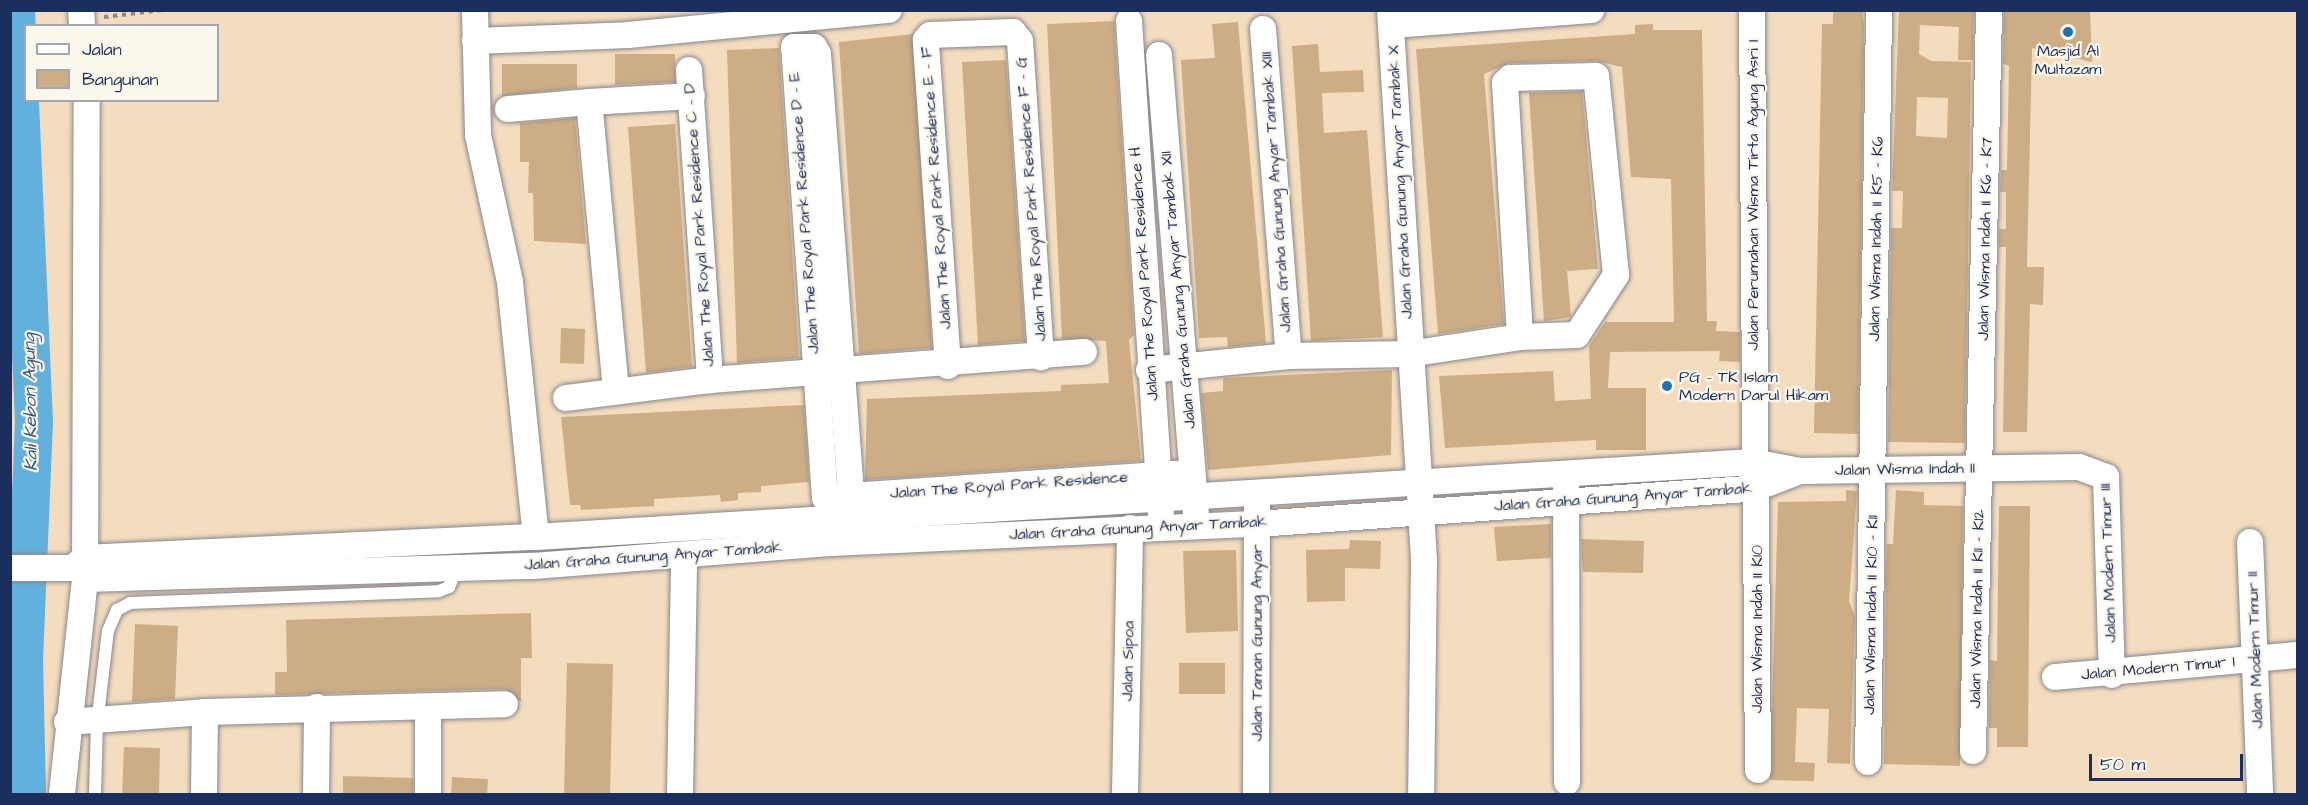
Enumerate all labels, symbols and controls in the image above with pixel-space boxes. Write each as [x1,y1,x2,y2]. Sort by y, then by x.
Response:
legend [24,24,219,102]
marker: Masjid Al Multazam [2061,25,2075,39]
text: Jalan [82,37,122,62]
street label: Jalan Perumahan Wisma Tirta Agung Asri I [1743,40,1763,350]
place label: Masjid Al Multazam [2035,41,2102,79]
street label: Jalan Graha Gunung Anyar Tambak X [1383,45,1417,319]
street label: Jalan The Royal Park Residence E - F [917,46,955,330]
street label: Jalan Graha Gunung Anyar Tambak XIII [1257,51,1295,333]
street label: Jalan The Royal Park Residence F - G [1011,56,1051,342]
text: Bangunan [82,67,159,92]
street label: Jalan The Royal Park Residence D - E [785,71,823,355]
street label: Jalan The Royal Park Residence C - D [680,83,718,367]
street label: Jalan Wisma Indah II K5 - K6 [1865,136,1887,342]
street label: Jalan Wisma Indah II K6 - K7 [1974,137,1996,341]
street label: Jalan The Royal Park Residence H [1126,146,1162,402]
street label: Jalan Graha Gunung Anyar Tambak XII [1156,150,1200,430]
water label: Kali Kebon Agung [19,333,43,471]
place label: PG - TK Islam Modern Darul Hikam [1679,367,1828,405]
marker: PG - TK Islam Modern Darul Hikam [1660,379,1674,393]
street label: Jalan Wisma Indah II [1835,458,1975,480]
street label: Jalan The Royal Park Residence [889,467,1129,503]
street label: Jalan Graha Gunung Anyar Tambak [1494,478,1752,516]
street label: Jalan Modern Timur III [2096,483,2120,643]
street label: Jalan Wisma Indah II K11 - K12 [1966,509,1988,709]
street label: Jalan Graha Gunung Anyar Tambak [1009,512,1267,544]
street label: Jalan Wisma Indah II K10 - K11 [1860,515,1882,715]
street label: Jalan Graha Gunung Anyar Tambak [524,537,782,575]
street label: Jalan Taman Gunung Anyar [1247,545,1267,741]
street label: Jalan Wisma Indah II K10 [1747,545,1767,713]
street label: Jalan Modern Timur II [2243,571,2267,729]
street label: Jalan Sipoa [1118,621,1138,701]
street label: Jalan Modern Timur I [2080,652,2236,684]
scale bar [2092,742,2246,780]
text: 50 m [2100,752,2145,777]

